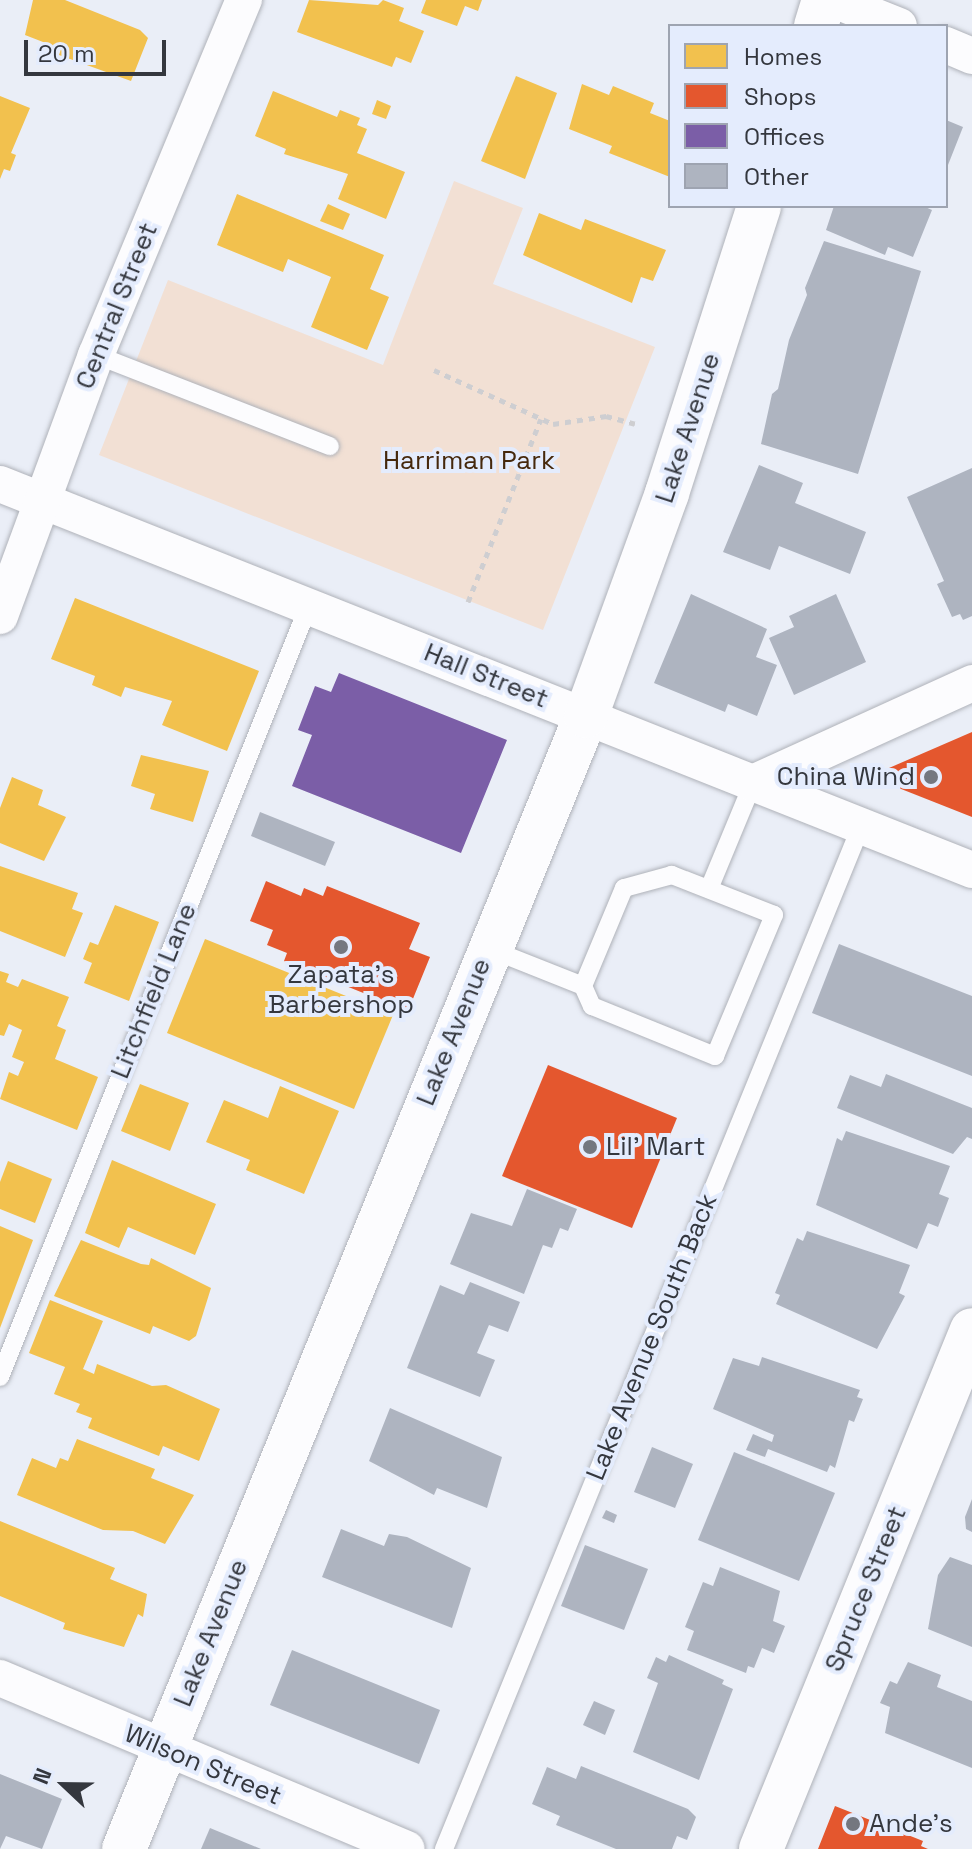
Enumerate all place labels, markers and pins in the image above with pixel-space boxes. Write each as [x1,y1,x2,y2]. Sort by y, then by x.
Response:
place label: China Wind [777,761,915,793]
marker: China Wind [922,768,940,786]
marker: Zapata's Barbershop [332,938,350,956]
place label: Zapata's Barbershop [268,959,414,1020]
place label: Lil' Mart [606,1131,705,1163]
marker: Lil' Mart [581,1138,599,1156]
place label: Ande's [869,1808,953,1840]
marker: Ande's [844,1815,862,1833]

